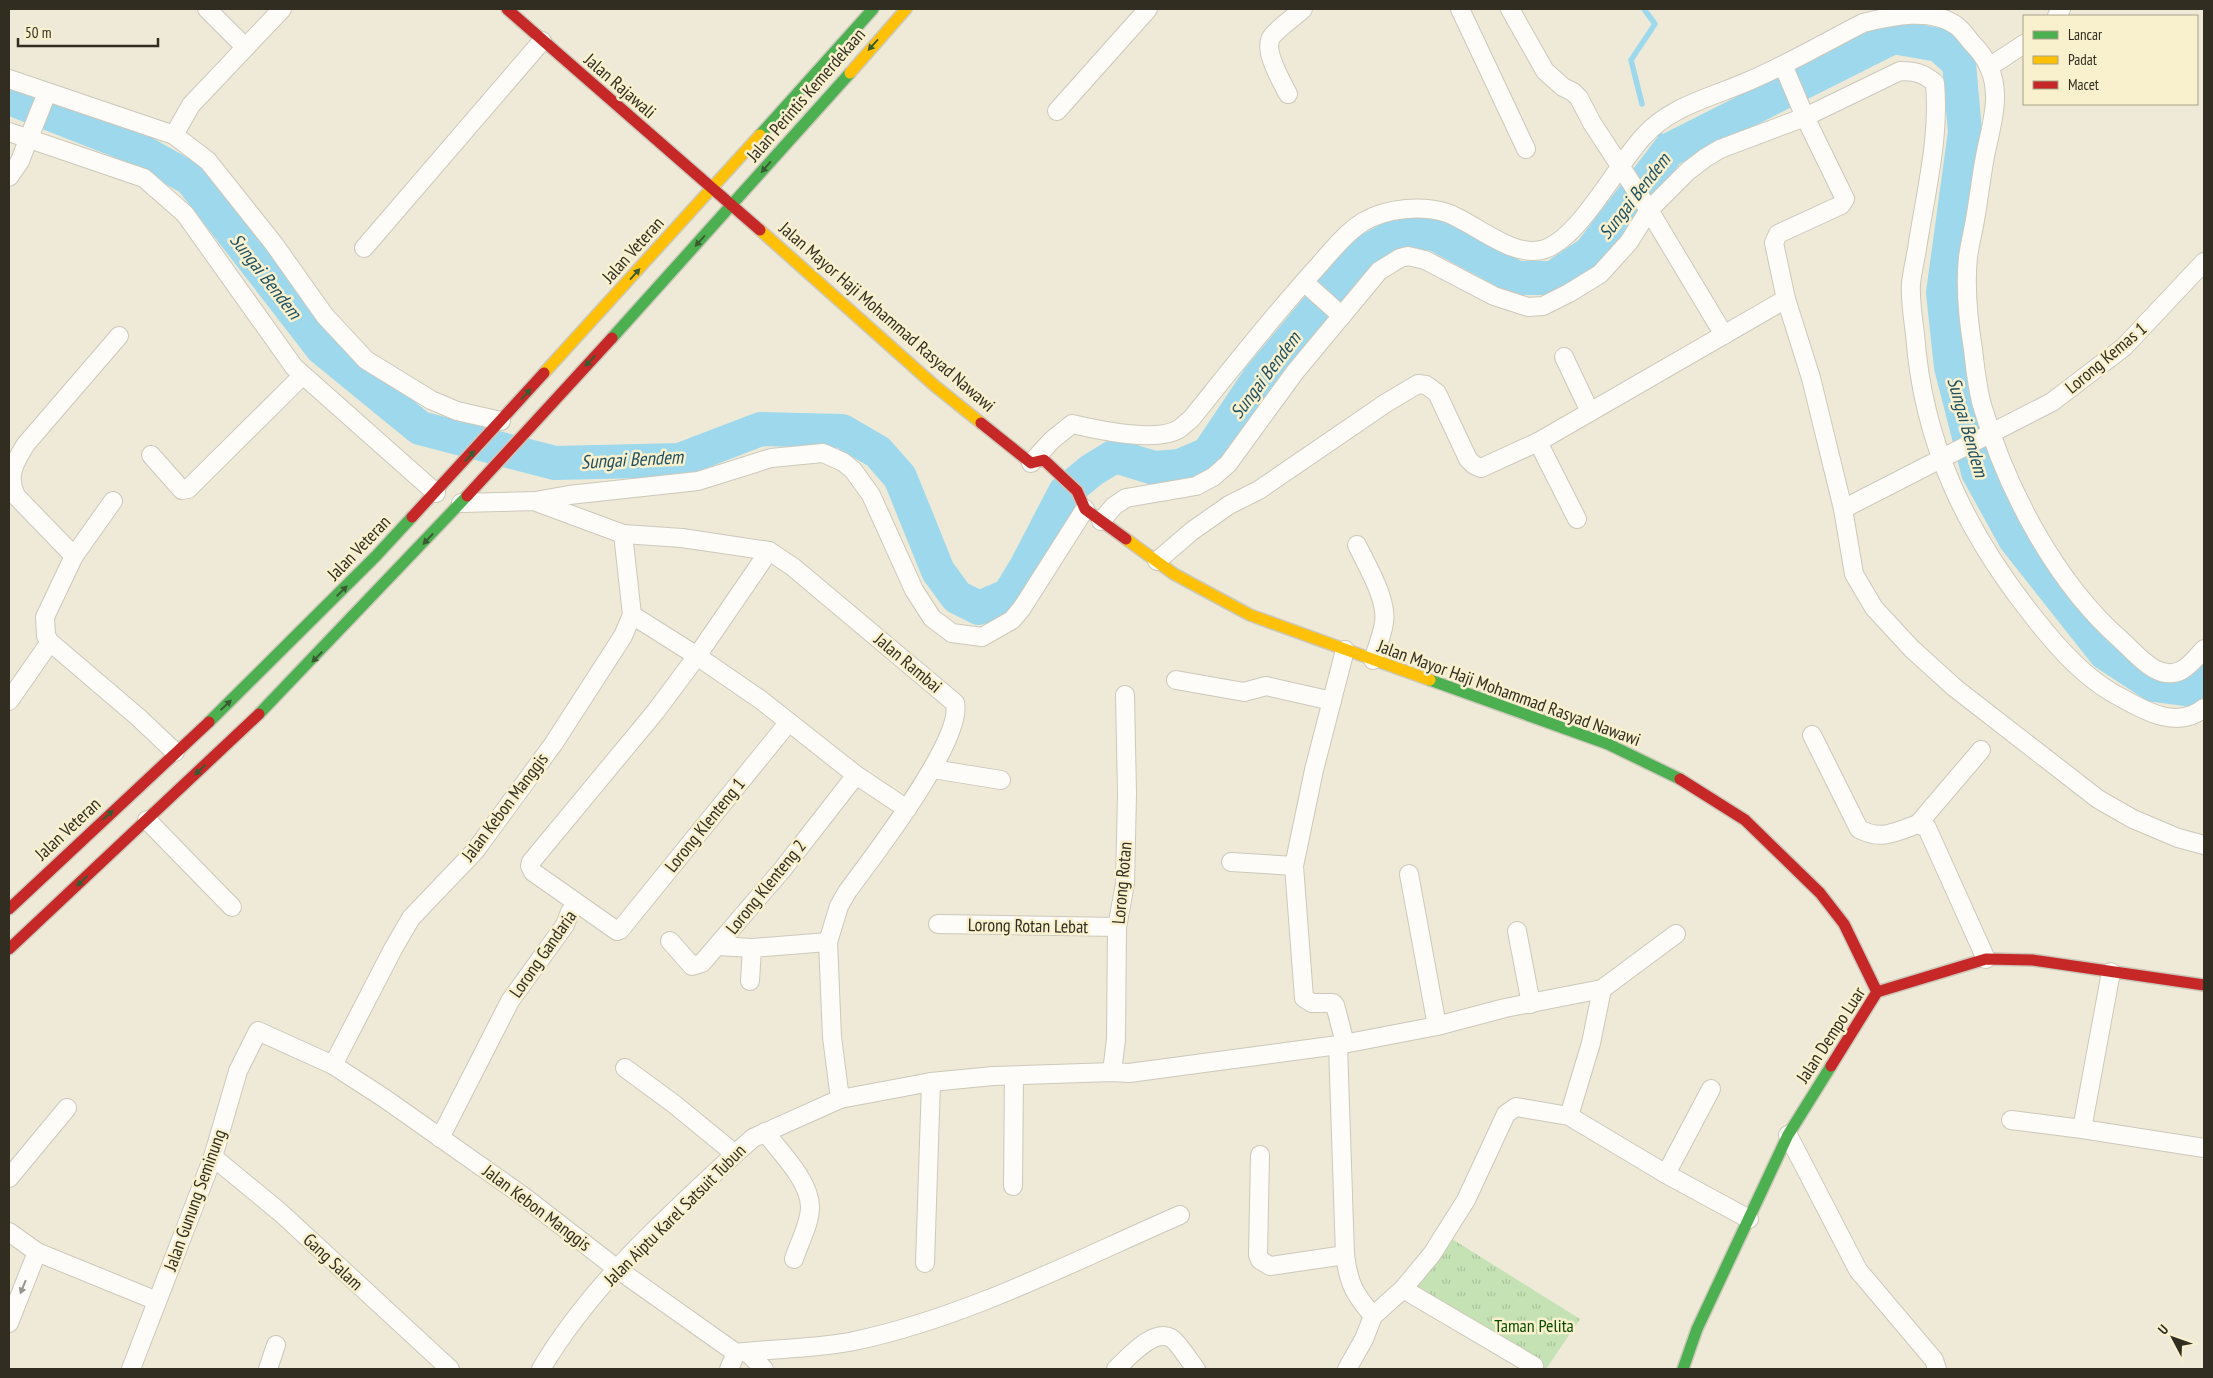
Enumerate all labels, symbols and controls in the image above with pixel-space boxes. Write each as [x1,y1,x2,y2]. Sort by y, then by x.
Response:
scale bar [18,15,158,47]
legend [2023,15,2198,105]
text: 50 m [25,23,51,42]
street label: Jalan Perintis Kemerdekaan [741,23,870,167]
text: Lancar [2068,25,2103,44]
one-way arrow [867,39,879,51]
street label: Jalan Rajawali [579,48,661,123]
text: Padat [2068,50,2097,69]
text: Macet [2068,75,2099,94]
water label: Sungai Bendem [1593,147,1676,244]
one-way arrow [760,160,771,173]
street label: Jalan Veteran [596,212,668,288]
street label: Jalan Mayor Haji Mohammad Rasyad Nawawi [774,216,1000,417]
water label: Sungai Bendem [225,228,308,325]
one-way arrow [694,235,706,247]
one-way arrow [629,268,641,280]
street label: Lorong Kemas 1 [2060,317,2151,398]
water label: Sungai Bendem [1225,326,1306,423]
one-way arrow [584,355,596,367]
water label: Sungai Bendem [1942,375,1994,481]
one-way arrow [520,388,532,400]
water label: Sungai Bendem [580,444,685,474]
one-way arrow [464,450,476,462]
street label: Jalan Veteran [321,510,395,586]
one-way arrow [422,532,434,544]
one-way arrow [336,585,348,597]
street label: Jalan Rambai [869,627,947,698]
street label: Jalan Mayor Haji Mohammad Rasyad Nawawi [1373,634,1644,751]
one-way arrow [311,650,323,662]
one-way arrow [220,699,232,711]
street label: Jalan Kebon Manggis [456,748,553,866]
one-way arrow [194,764,206,776]
street label: Lorong Klenteng 1 [660,773,750,877]
street label: Jalan Veteran [29,792,105,865]
one-way arrow [101,809,113,821]
street label: Lorong Klenteng 2 [721,835,811,939]
street label: Lorong Rotan [1106,841,1137,925]
one-way arrow [76,875,88,887]
street label: Lorong Gandaria [504,905,581,1002]
street label: Lorong Rotan Lebat [968,913,1088,938]
street label: Jalan Dempo Luar [1790,982,1870,1088]
street label: Jalan Gunung Seminung [158,1126,231,1275]
street label: Jalan Aiptu Karel Satsuit Tubun [598,1139,750,1291]
street label: Jalan Kebon Manggis [478,1159,596,1256]
street label: Gang Salam [299,1228,368,1295]
one-way arrow [19,1280,26,1295]
north arrow [2148,1313,2198,1363]
park label: Taman Pelita [1494,1314,1574,1337]
text: U [2154,1321,2172,1338]

